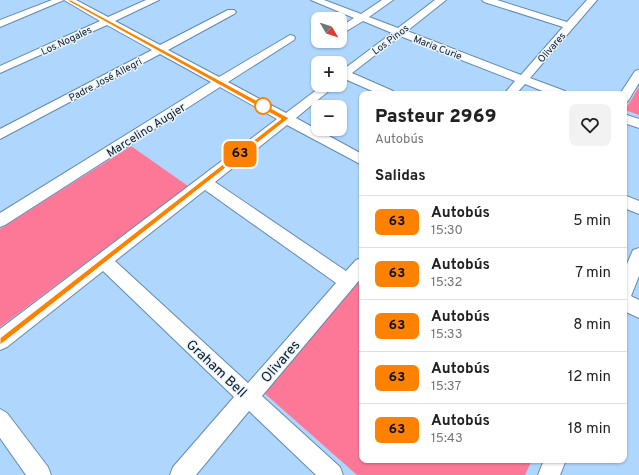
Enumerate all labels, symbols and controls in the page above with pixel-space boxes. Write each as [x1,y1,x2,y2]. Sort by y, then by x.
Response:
north arrow [311,12,347,48]
map controls [311,12,347,136]
street label: Los Pinos [370,22,412,58]
street label: Los Nogales [39,24,94,59]
street label: Olivares [535,30,569,66]
street label: Maria Curie [411,33,464,64]
street label: Padre José Allegri [67,56,145,105]
button: + [311,56,347,92]
unlabelled marker [254,97,272,115]
street label: Marcelino Augier [104,100,189,162]
button: − [311,100,347,136]
button: heart [569,104,611,146]
text: Pasteur 2969 [375,105,496,129]
text: Autobús [375,132,424,148]
line badge: 63 [222,141,258,167]
text: 63 [232,145,249,162]
text: Salidas [375,167,426,186]
text: Autobús [431,204,490,223]
text: 5 min [573,212,611,231]
text: 63 [389,213,406,230]
text: 15:30 [431,223,463,239]
text: Autobús [431,256,490,275]
text: 7 min [575,264,611,283]
text: 63 [389,265,406,282]
text: 15:32 [431,275,462,291]
text: Autobús [431,308,490,327]
text: 8 min [573,316,611,335]
text: 63 [389,317,406,334]
text: 15:33 [431,327,463,343]
street label: Graham Bell [182,337,250,402]
street label: Olivares [258,337,304,387]
text: Autobús [431,360,490,379]
text: 12 min [568,368,611,387]
text: 63 [389,369,406,386]
text: 15:37 [431,379,461,395]
text: Autobús [431,412,490,431]
text: 18 min [568,420,611,439]
text: 63 [389,421,406,438]
text: 15:43 [431,431,463,447]

